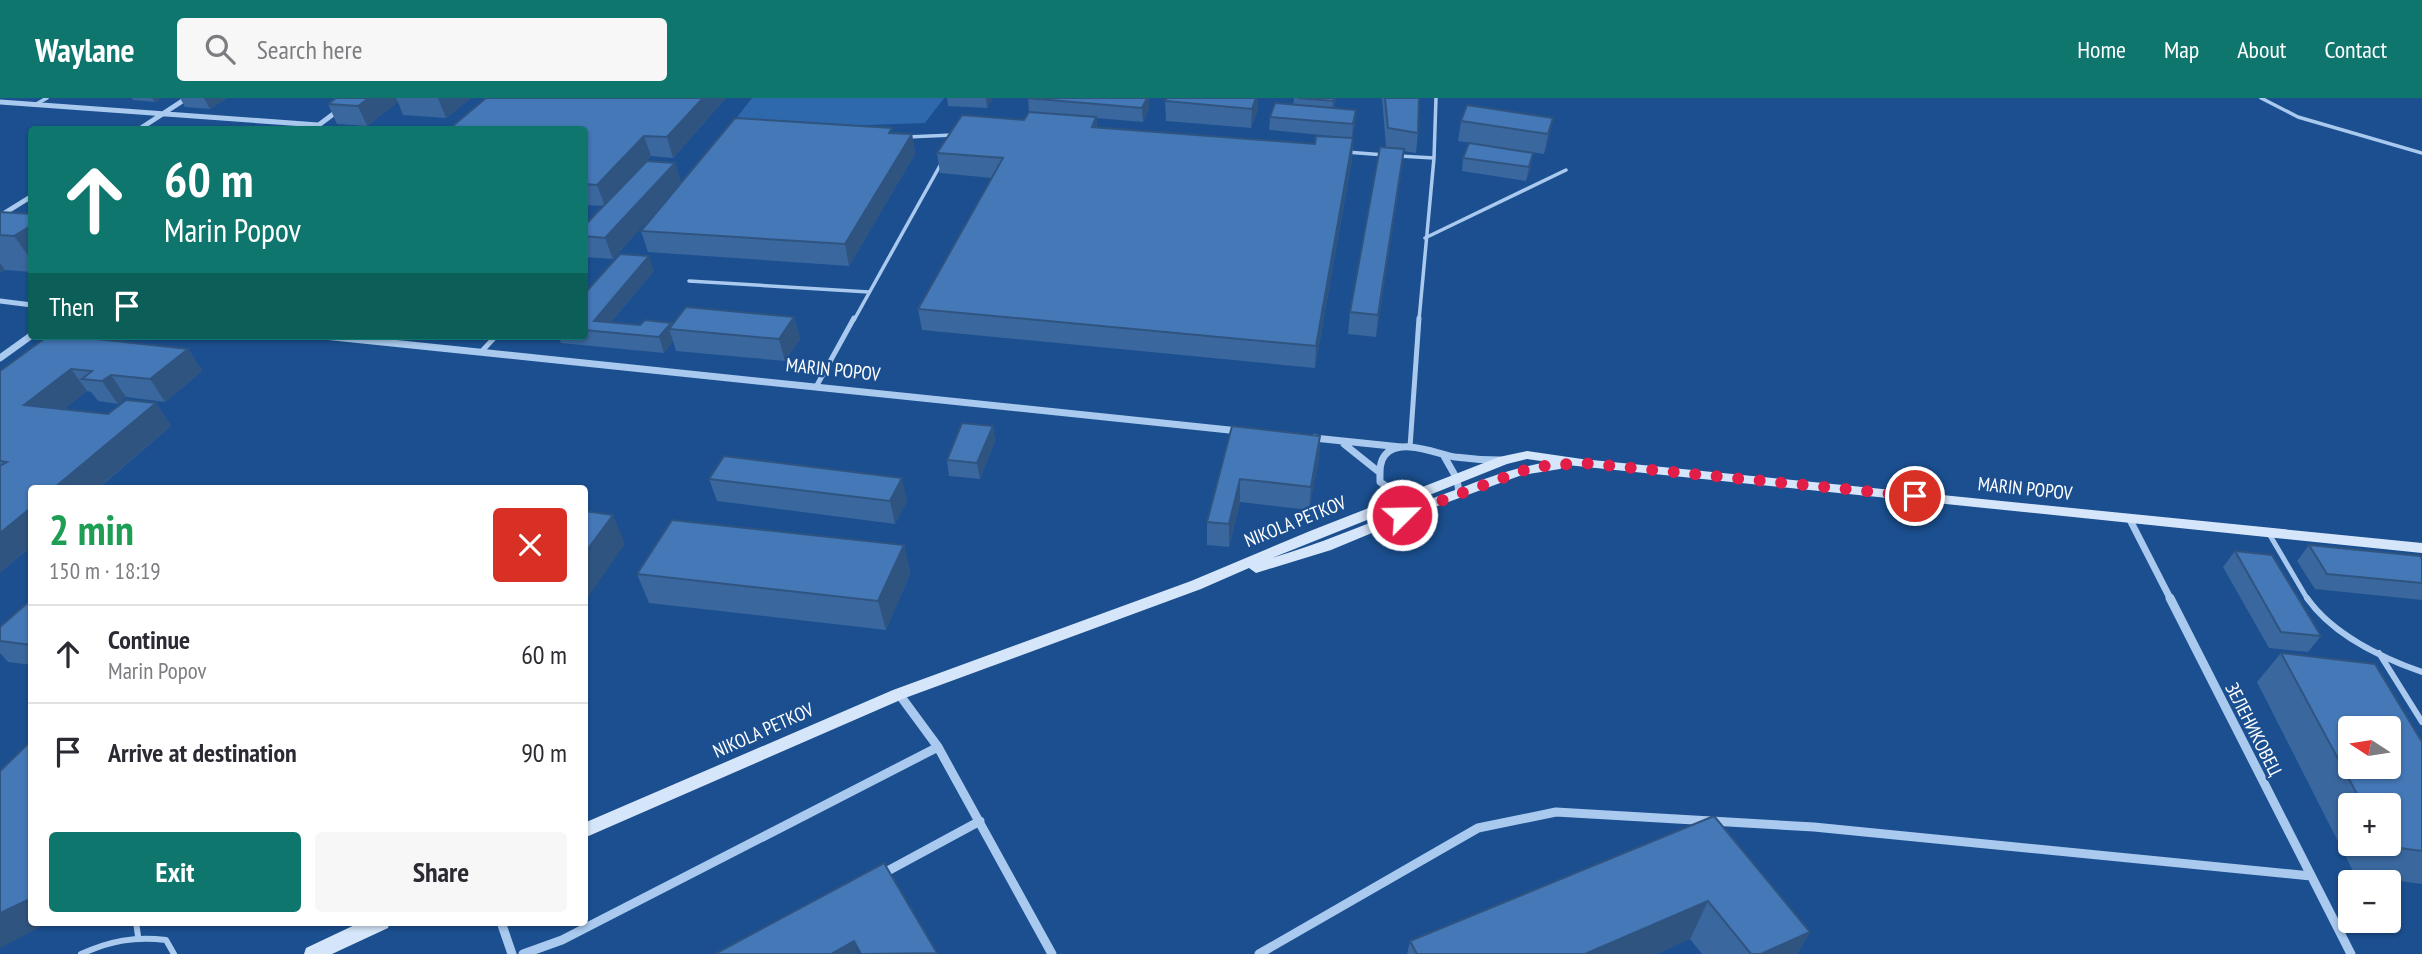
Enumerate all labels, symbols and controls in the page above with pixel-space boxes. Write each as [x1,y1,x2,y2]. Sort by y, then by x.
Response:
search box [177,18,667,81]
text: Waylane [35,28,135,71]
icon: search [201,30,239,68]
text: Search here [257,33,362,66]
text: Home [2077,34,2126,65]
text: Map [2164,34,2199,65]
text: About [2237,34,2286,65]
text: Contact [2324,34,2387,65]
text: 60 m [164,147,253,211]
icon: ahead [49,154,140,245]
text: Marin Popov [164,209,301,251]
icon: arrive [108,287,146,325]
text: Then [49,290,94,323]
street label: MARIN POPOV [785,352,882,386]
pin [1885,466,1945,526]
street label: MARIN POPOV [1977,471,2074,505]
icon: arrive [1896,477,1934,515]
position arrow [1365,478,1439,552]
street label: NIKOLA PETKOV [1241,490,1349,552]
text: 2 min [49,502,134,557]
button: close [493,508,567,582]
text: 150 m · 18:19 [49,556,161,585]
text: Continue [108,623,190,656]
icon: ahead [49,635,87,673]
text: 60 m [521,638,567,671]
text: Marin Popov [108,656,206,685]
street label: ЗЕЛЕНИКОВЕЦ [2220,678,2288,780]
street label: NIKOLA PETKOV [709,697,817,763]
north arrow [2338,716,2401,779]
map controls [2338,716,2401,933]
icon: arrive [49,733,87,771]
text: Arrive at destination [108,736,297,769]
text: 90 m [521,736,567,769]
button: + [2338,793,2401,856]
button: Exit [49,832,301,912]
button: Share [315,832,567,912]
button: − [2338,870,2401,933]

